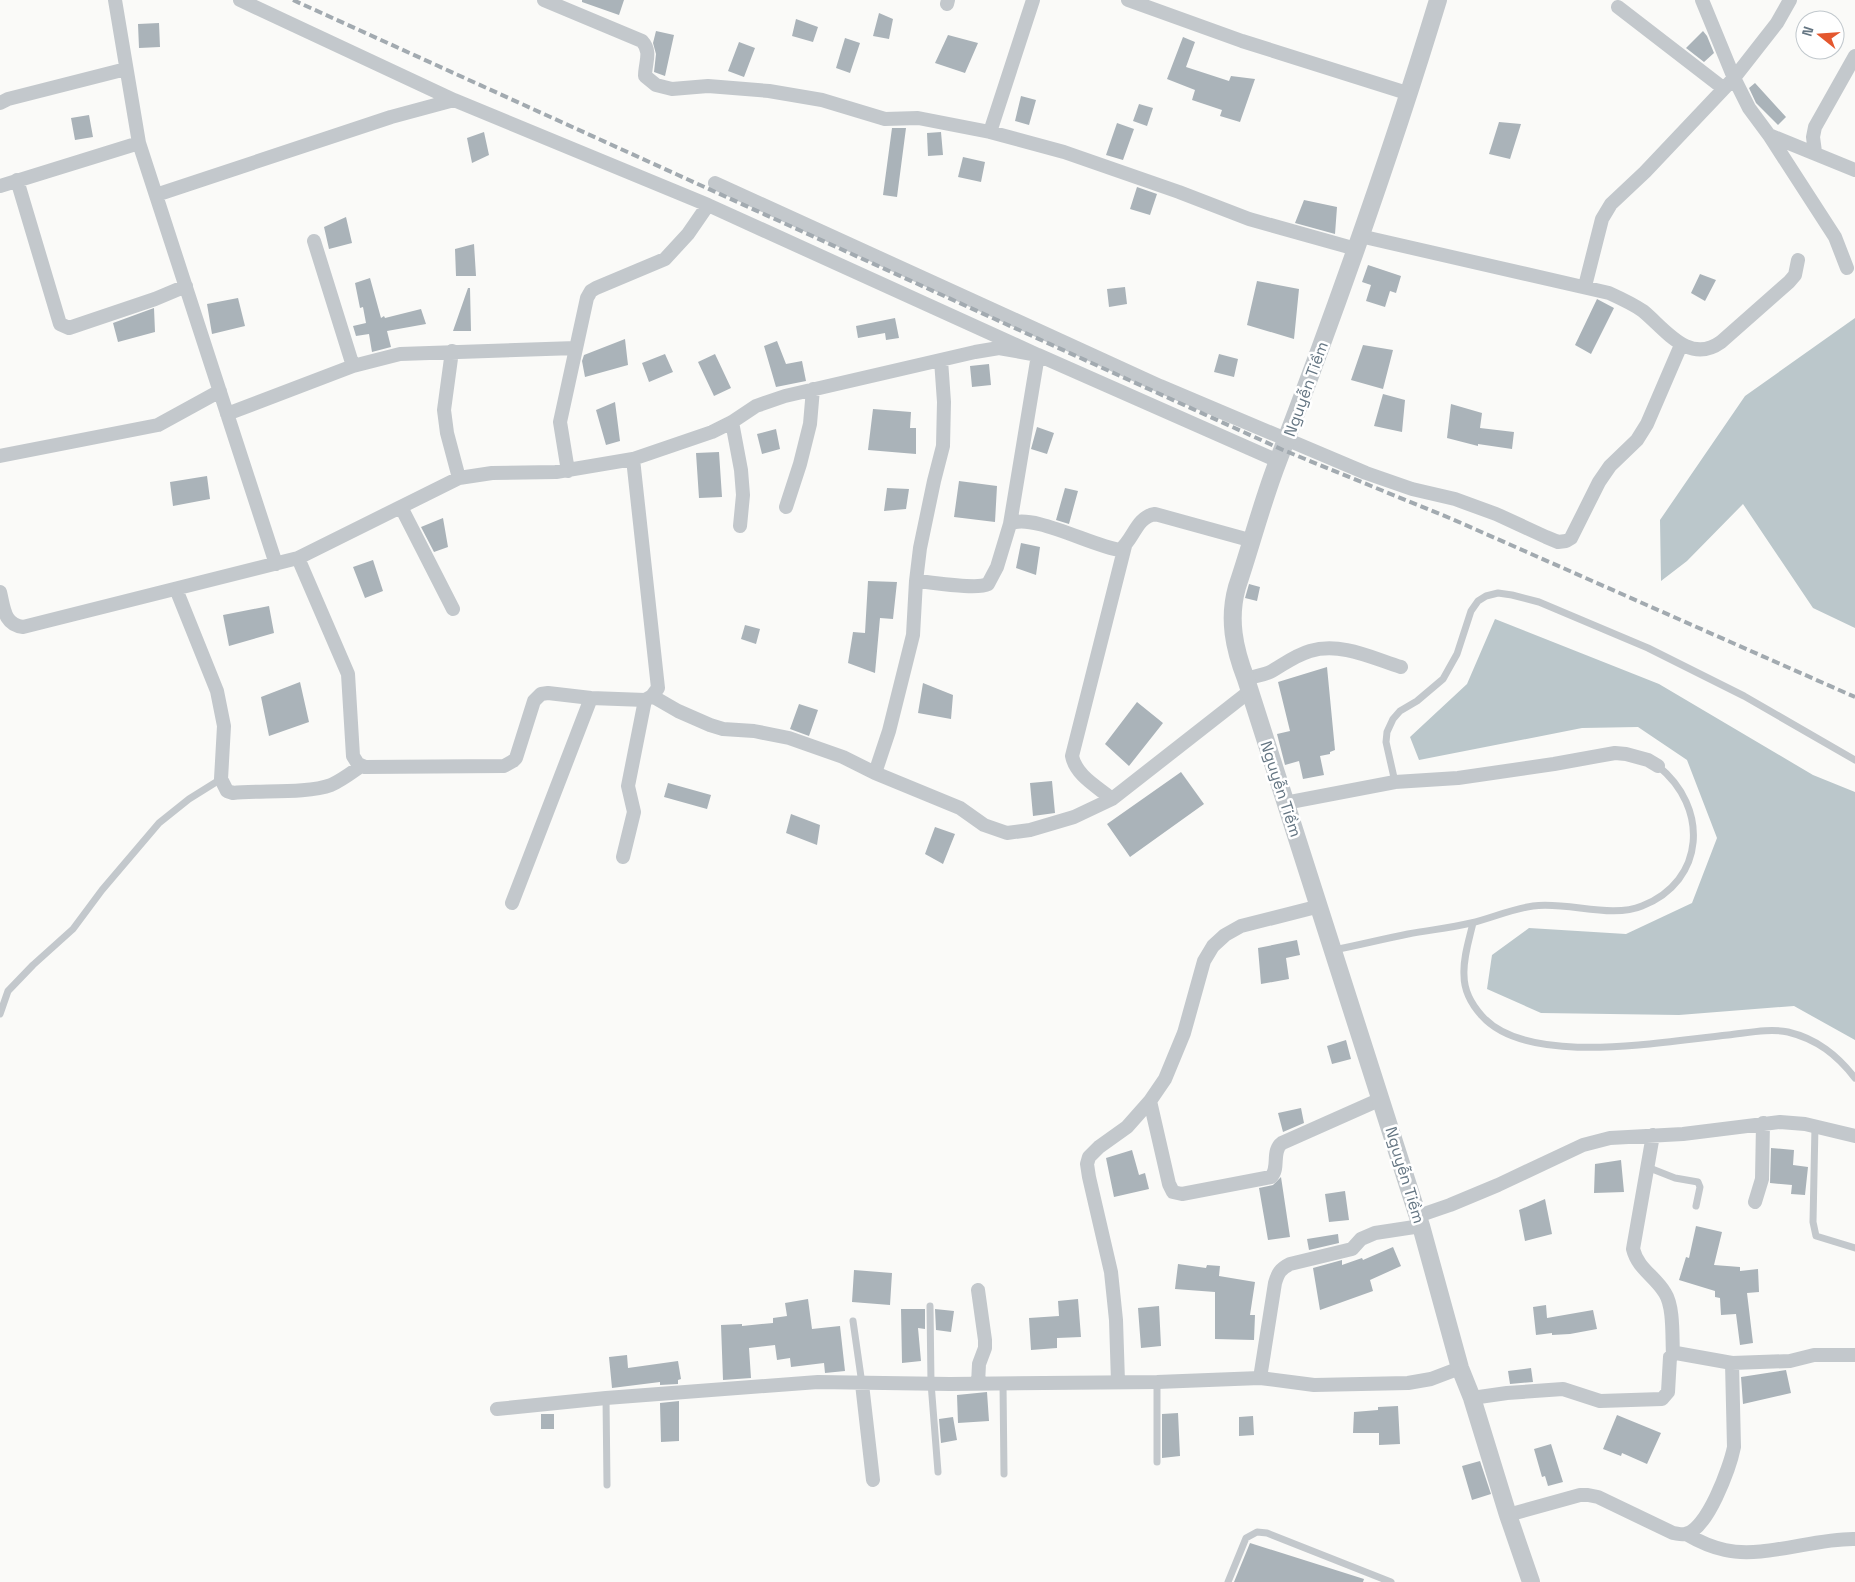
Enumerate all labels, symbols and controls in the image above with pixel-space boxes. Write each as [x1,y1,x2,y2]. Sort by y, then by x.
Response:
north arrow [1795,10,1845,60]
text: N [1798,24,1818,38]
street label: Nguyễn Tiềm [1279,338,1333,440]
street label: Nguyễn Tiềm [1256,738,1306,840]
street label: Nguyễn Tiềm [1380,1124,1430,1226]

